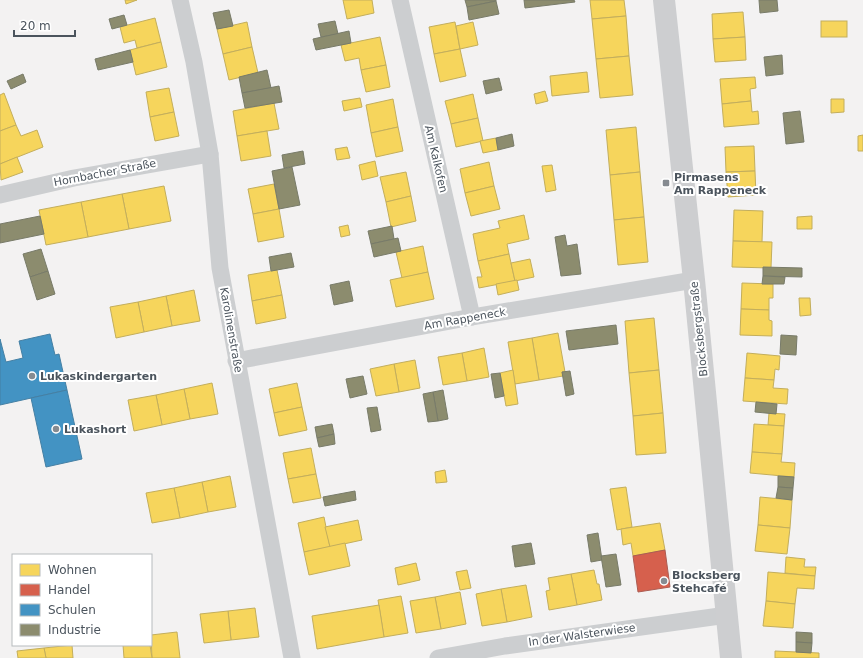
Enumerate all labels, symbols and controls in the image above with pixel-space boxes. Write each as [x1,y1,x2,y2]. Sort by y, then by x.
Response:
scale bar [14,12,75,38]
text: 20 m [20,19,51,33]
street label: Am Kalkofen [422,124,450,194]
street label: Hornbacher Straße [53,157,158,189]
place label: Pirmasens Am Rappeneck [674,171,767,197]
marker: Pirmasens Am Rappeneck [661,178,671,188]
street label: Blocksbergstraße [688,281,710,377]
street label: Karolinenstraße [217,286,245,374]
street label: Am Rappeneck [423,305,507,333]
place label: Lukaskindergarten [40,370,157,383]
marker: Lukaskindergarten [27,371,37,381]
place label: Lukashort [64,423,126,436]
marker: Lukashort [51,424,61,434]
legend [12,554,152,646]
text: Wohnen [48,563,97,577]
place label: Blocksberg Stehcafé [672,569,741,595]
marker: Blocksberg Stehcafé [659,576,669,586]
text: Handel [48,583,90,597]
text: Schulen [48,603,96,617]
street label: In der Walsterwiese [528,621,637,649]
text: Industrie [48,623,101,637]

